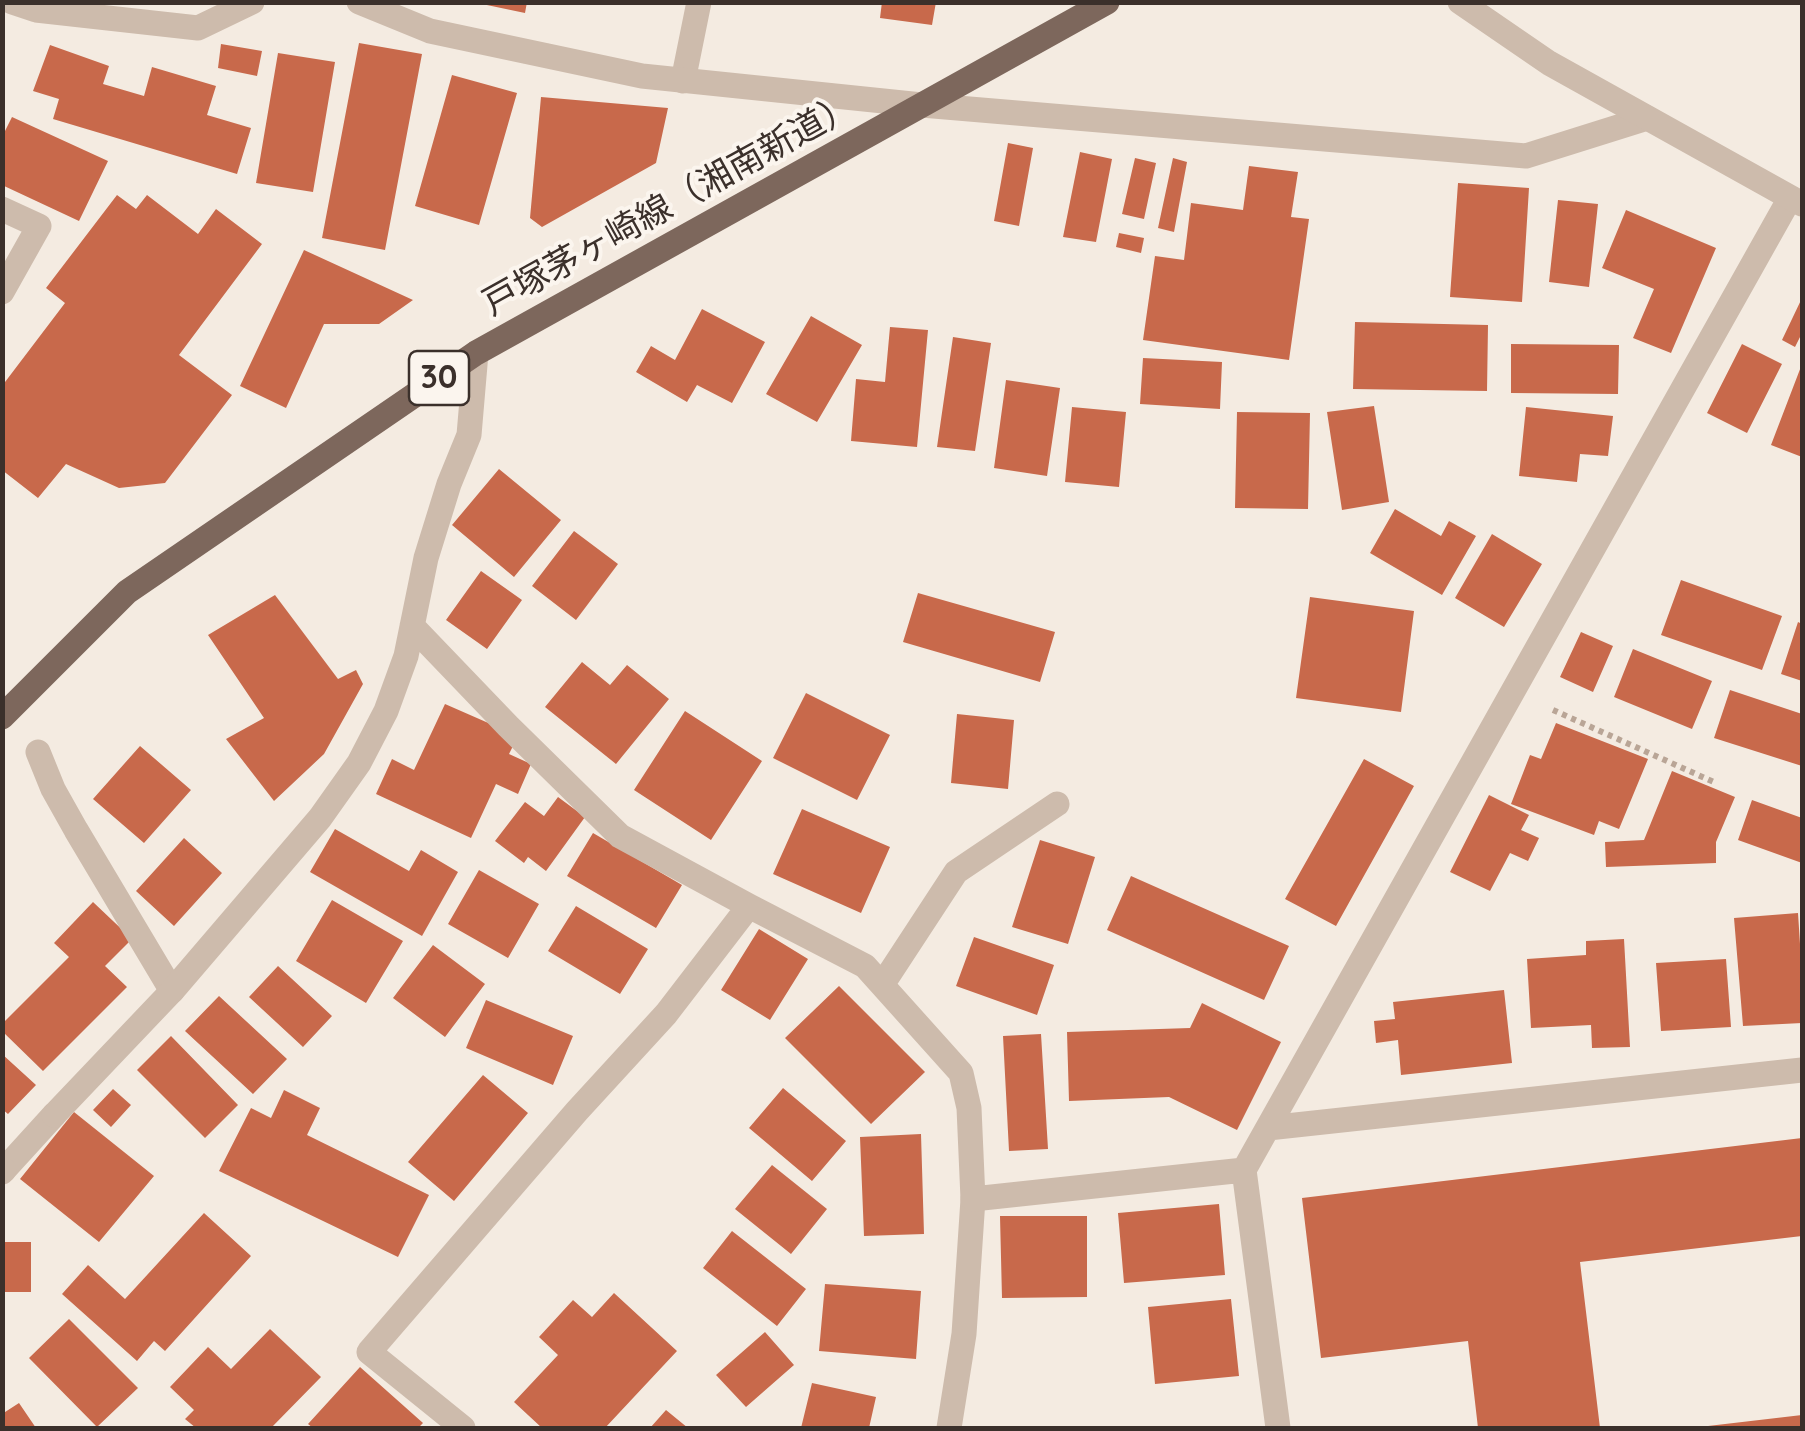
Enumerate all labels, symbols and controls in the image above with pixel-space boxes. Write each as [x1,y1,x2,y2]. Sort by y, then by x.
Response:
street label: 戸塚茅ヶ崎線（湘南新道） [476,85,864,325]
road number: 30 [409,351,469,405]

